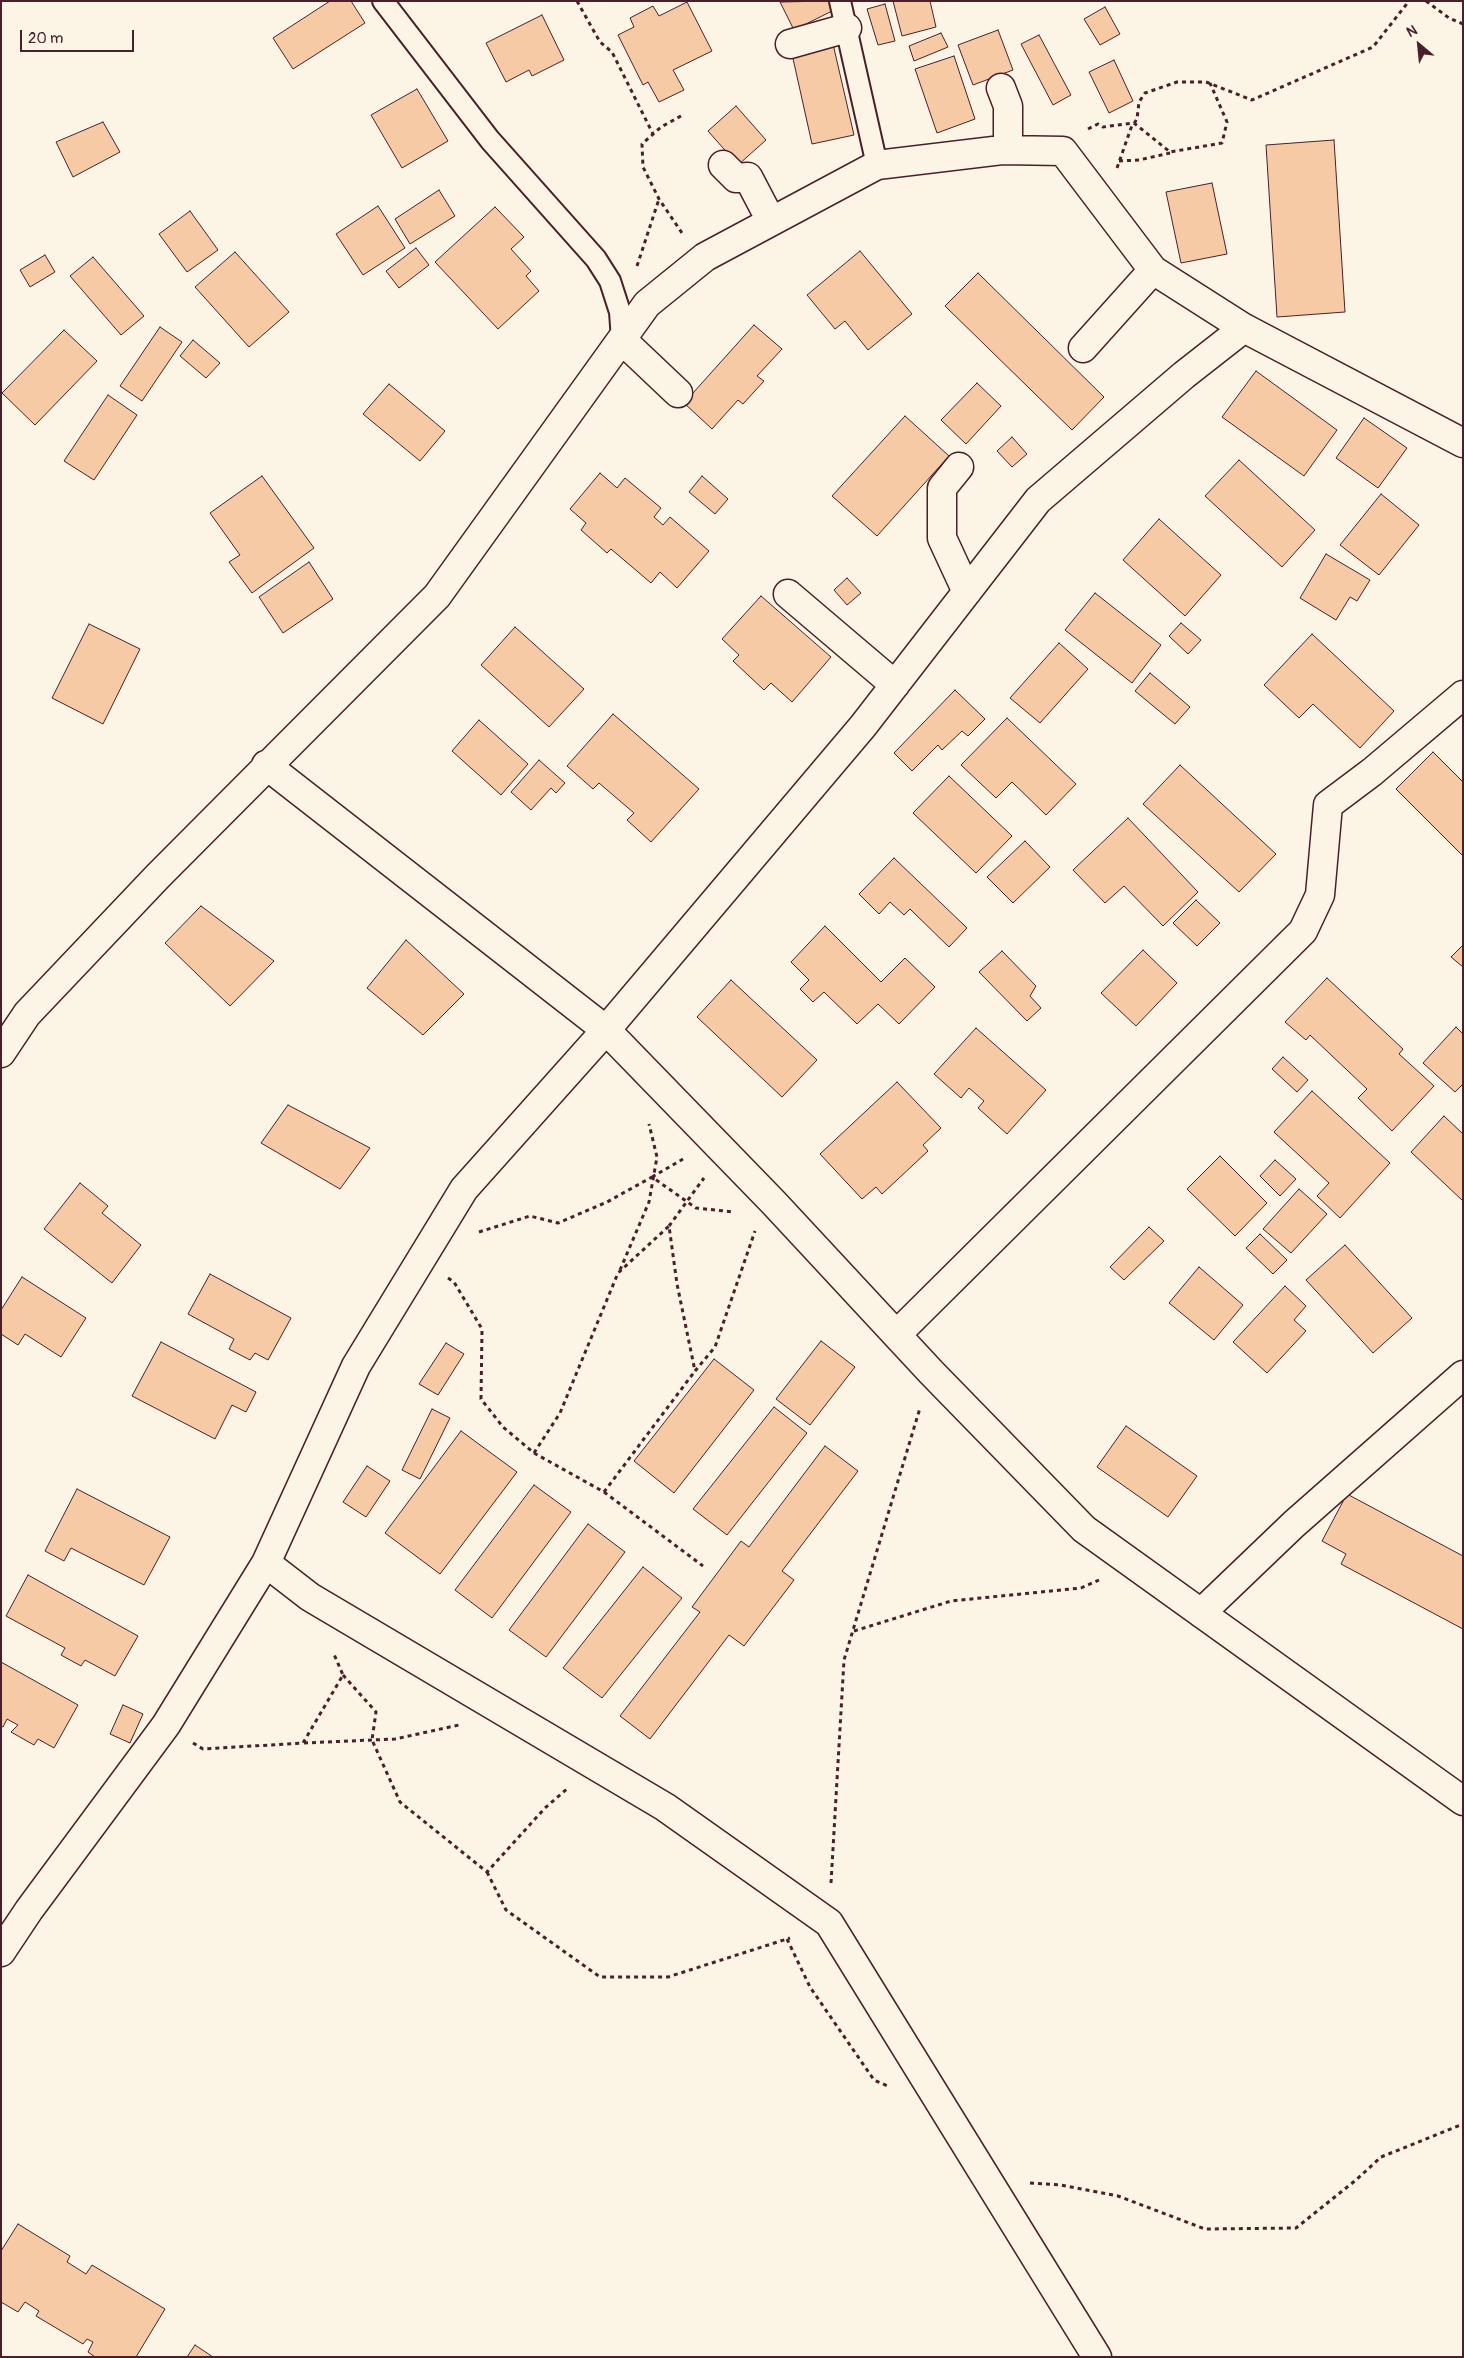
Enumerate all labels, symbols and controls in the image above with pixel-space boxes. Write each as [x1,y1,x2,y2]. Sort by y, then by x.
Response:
scale bar [22,20,136,52]
north arrow [1394,20,1444,70]
text: N [1404,22,1420,41]
text: 20 m [28,29,63,48]

